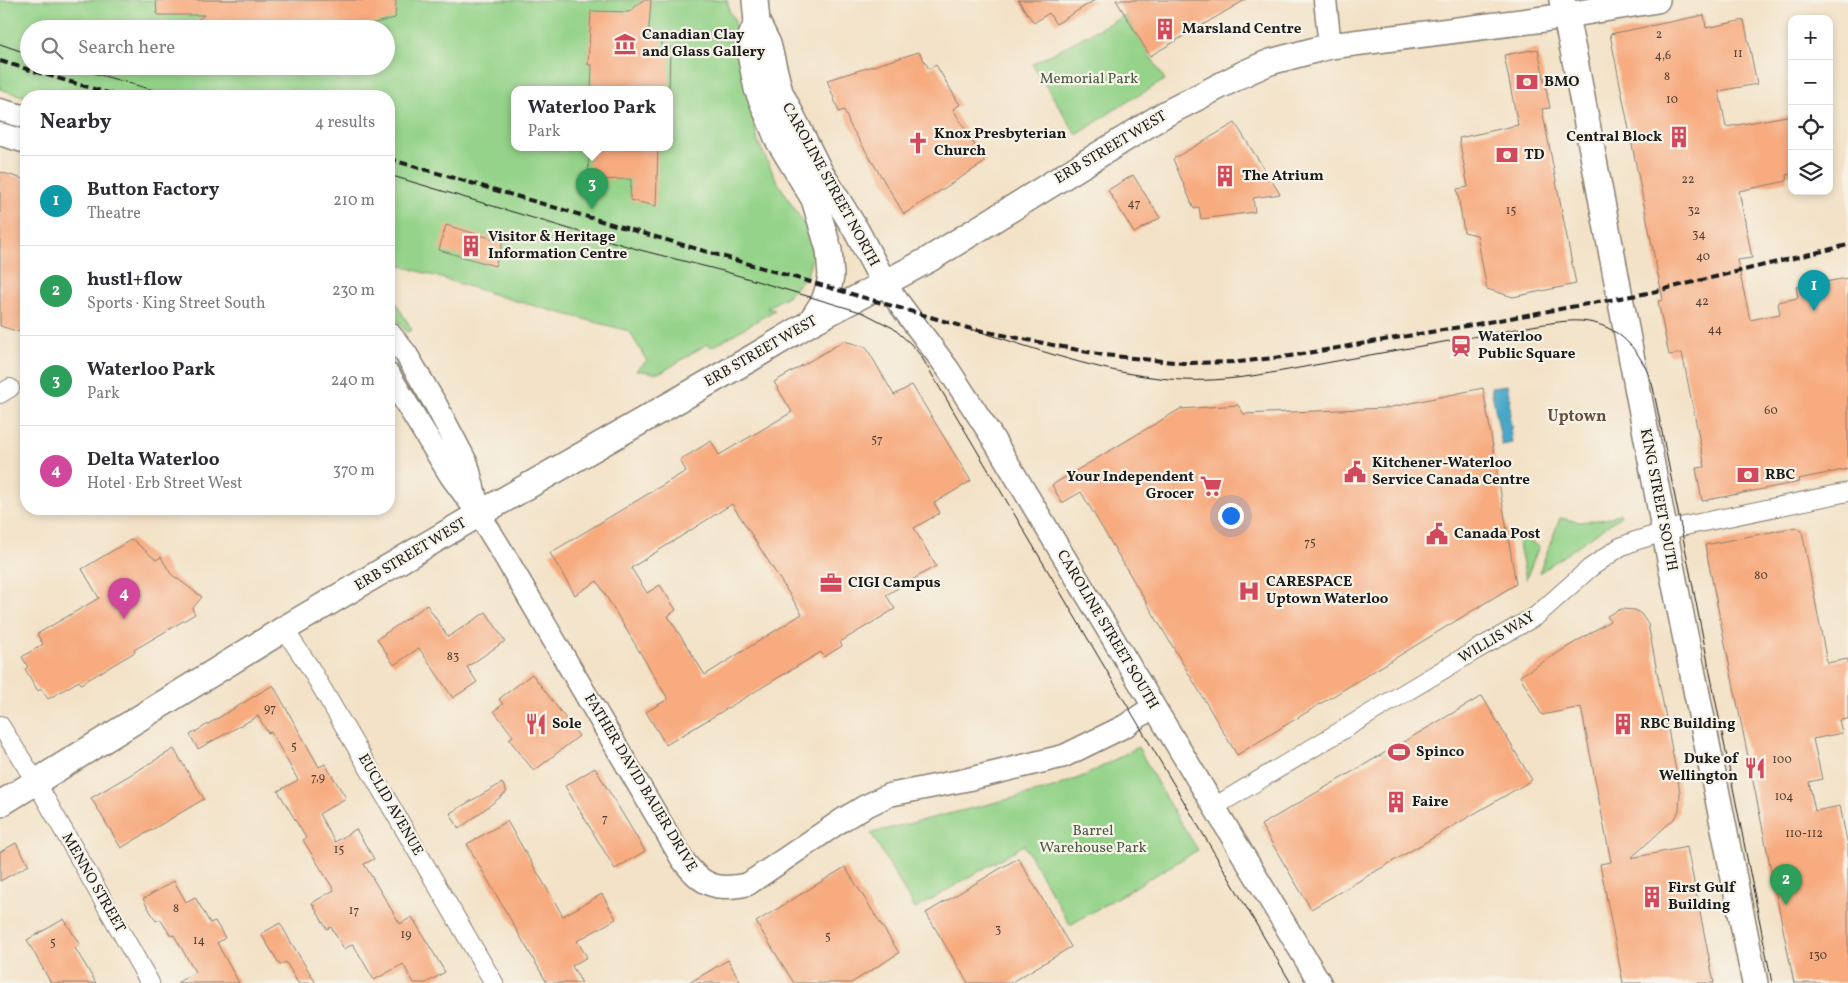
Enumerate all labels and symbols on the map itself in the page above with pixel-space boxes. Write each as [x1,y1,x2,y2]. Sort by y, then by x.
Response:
building icon: Marsland Centre [1152,16,1178,42]
place label: Marsland Centre [1182,19,1302,40]
place label: Canadian Clay and Glass Gallery [642,25,766,63]
house number: 2 [1656,27,1662,43]
museum icon: Canadian Clay and Glass Gallery [612,31,638,57]
house number: 11 [1733,46,1743,62]
house number: 4,6 [1655,48,1671,64]
park label: Memorial Park [1040,69,1138,90]
bank icon: BMO [1514,69,1540,95]
house number: 8 [1664,69,1670,85]
place label: BMO [1544,72,1580,93]
house number: 10 [1666,92,1678,108]
street label: CAROLINE STREET NORTH [776,99,884,271]
street label: ERB STREET WEST [1051,106,1171,190]
place label: Knox Presbyterian Church [934,124,1067,162]
building icon: Central Block [1666,124,1692,150]
place label: Central Block [1566,127,1662,148]
church icon: Knox Presbyterian Church [905,130,931,156]
bank icon: TD [1494,142,1520,168]
place label: TD [1524,145,1544,166]
building icon: The Atrium [1212,163,1238,189]
place label: The Atrium [1242,166,1324,187]
pin: 3 [576,168,608,209]
house number: 22 [1682,172,1694,188]
house number: 47 [1128,196,1141,212]
house number: 15 [1506,203,1516,219]
house number: 32 [1688,203,1700,219]
place label: Visitor & Heritage Information Centre [488,227,628,265]
house number: 34 [1692,227,1706,243]
building icon: Visitor & Heritage Information Centre [458,233,484,259]
house number: 40 [1696,249,1710,265]
pin: 1 [1798,270,1830,311]
house number: 42 [1695,294,1709,310]
street label: ERB STREET WEST [701,311,821,393]
house number: 44 [1708,322,1722,338]
place label: Waterloo Public Square [1478,327,1576,365]
station icon: Waterloo Public Square [1448,333,1474,359]
house number: 60 [1764,403,1778,419]
district label: Uptown [1547,406,1607,428]
street label: KING STREET SOUTH [1634,427,1682,573]
house number: 57 [871,432,883,448]
place label: Kitchener-Waterloo Service Canada Centre [1372,453,1530,491]
public building icon: Kitchener-Waterloo Service Canada Centre [1342,459,1368,485]
bank icon: RBC [1735,462,1761,488]
place label: RBC [1765,465,1796,486]
place label: Your Independent Grocer [1067,467,1194,505]
supermarket icon: Your Independent Grocer [1198,473,1224,499]
your location [1218,503,1244,529]
street label: ERB STREET WEST [351,513,471,597]
public building icon: Canada Post [1424,521,1450,547]
place label: Canada Post [1454,524,1541,545]
house number: 75 [1304,535,1316,551]
street label: CAROLINE STREET SOUTH [1051,546,1163,714]
house number: 80 [1754,568,1768,584]
office icon: CIGI Campus [818,570,844,596]
place label: CARESPACE Uptown Waterloo [1266,572,1389,610]
place label: CIGI Campus [848,573,941,594]
pin: 4 [108,578,140,619]
hospital icon: CARESPACE Uptown Waterloo [1236,578,1262,604]
street label: WILLIS WAY [1455,607,1540,669]
house number: 83 [447,649,459,665]
street label: FATHER DAVID BAUER DRIVE [578,690,702,876]
house number: 97 [264,701,276,717]
restaurant icon: Sole [523,711,549,737]
building icon: RBC Building [1610,711,1636,737]
place label: Sole [552,714,582,735]
place label: RBC Building [1640,714,1735,735]
house number: 5 [291,739,297,755]
sports icon: Spinco [1386,739,1412,765]
place label: Spinco [1416,742,1465,763]
place label: Duke of Wellington [1659,749,1739,787]
street label: EUCLID AVENUE [352,750,428,860]
house number: 100 [1772,752,1792,768]
restaurant icon: Duke of Wellington [1742,755,1768,781]
house number: 7,9 [311,770,325,786]
building icon: Faire [1383,789,1409,815]
house number: 104 [1775,789,1793,805]
place label: Faire [1412,792,1449,813]
house number: 7 [602,811,608,827]
park label: Barrel Warehouse Park [1039,821,1147,859]
house number: 110-112 [1785,826,1823,842]
street label: MENNO STREET [56,829,130,937]
house number: 15 [334,842,344,858]
pin: 2 [1770,864,1802,905]
place label: First Gulf Building [1668,878,1736,916]
building icon: First Gulf Building [1639,884,1665,910]
house number: 8 [173,901,179,917]
house number: 17 [349,903,359,919]
house number: 3 [995,922,1001,938]
house number: 19 [401,927,411,943]
house number: 5 [825,929,831,945]
house number: 14 [193,933,205,949]
house number: 5 [50,935,56,951]
house number: 130 [1809,948,1827,964]

